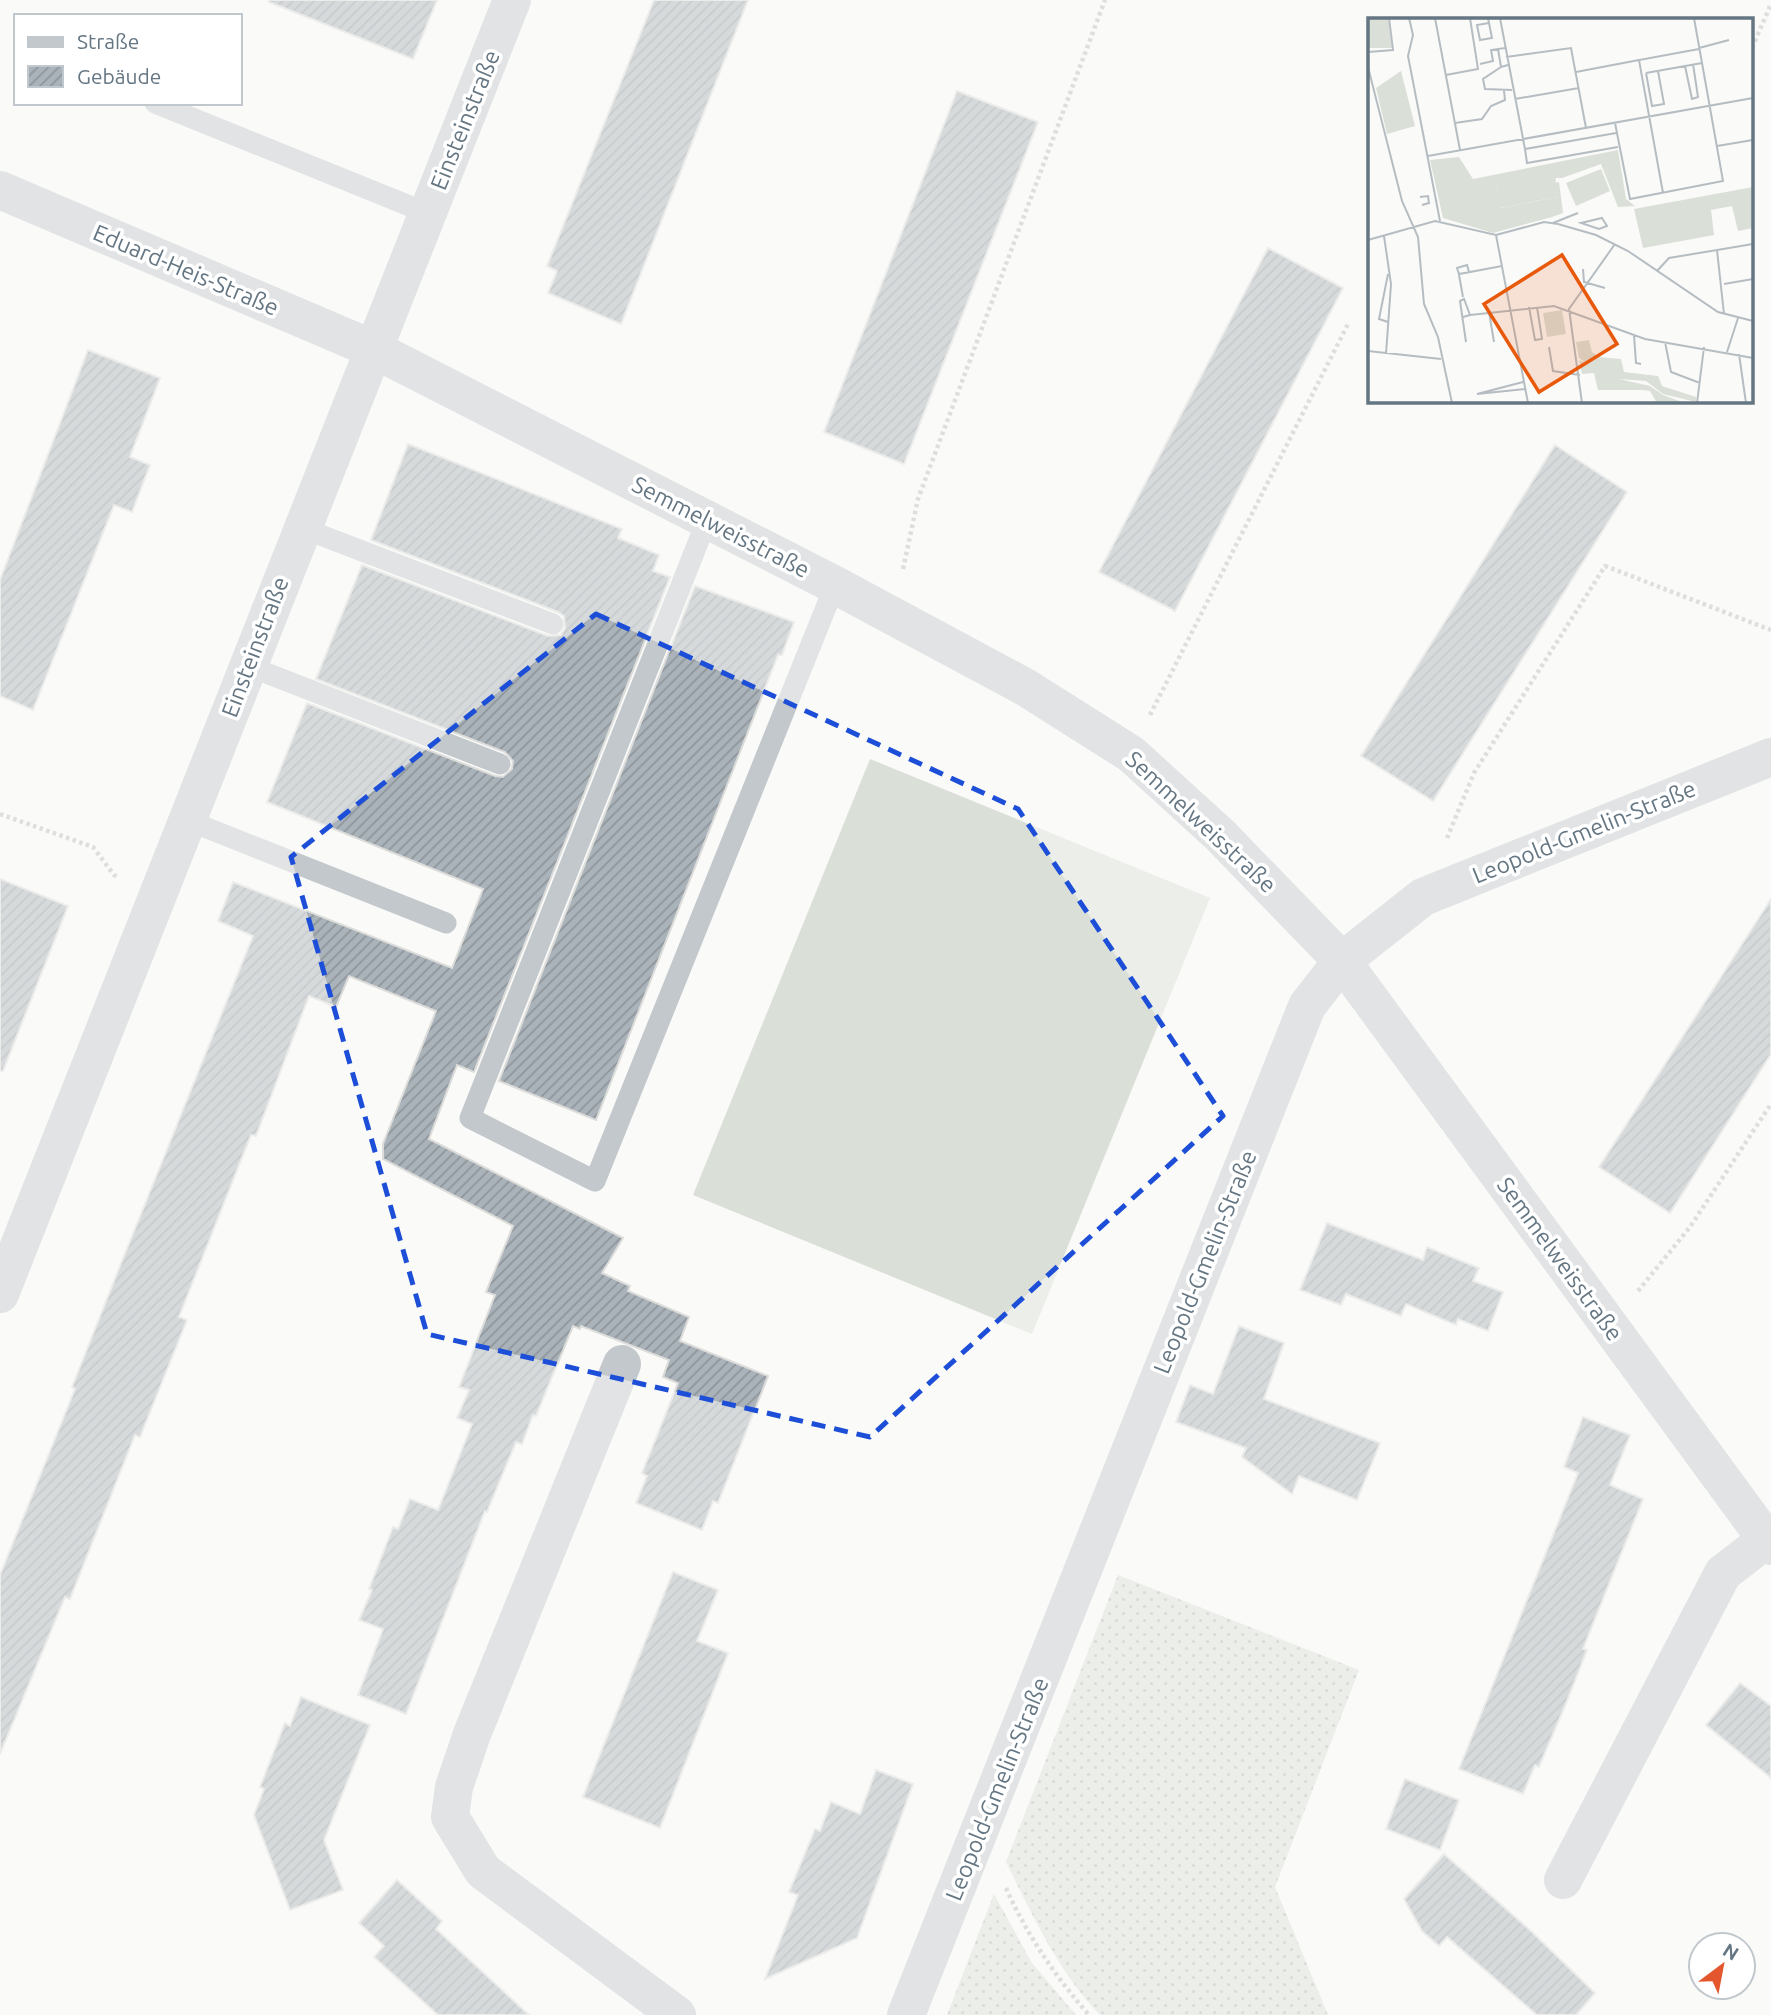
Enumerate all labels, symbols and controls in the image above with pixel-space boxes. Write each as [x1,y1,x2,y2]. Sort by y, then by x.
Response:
legend [14,14,242,105]
inset map [1368,18,1754,402]
text: Straße [77,29,139,53]
street label: Einsteinstraße [425,46,504,193]
text: Gebäude [77,64,161,88]
street label: Eduard-Heis-Straße [90,219,283,320]
street label: Semmelweisstraße [629,471,814,582]
street label: Einsteinstraße [216,573,293,720]
street label: Semmelweisstraße [1121,746,1281,897]
street label: Leopold-Gmelin-Straße [1469,775,1699,888]
street label: Leopold-Gmelin-Straße [1148,1147,1261,1377]
street label: Semmelweisstraße [1493,1172,1628,1345]
street label: Leopold-Gmelin-Straße [940,1674,1053,1904]
north arrow [1687,1931,1757,2001]
text: N [1719,1938,1743,1965]

